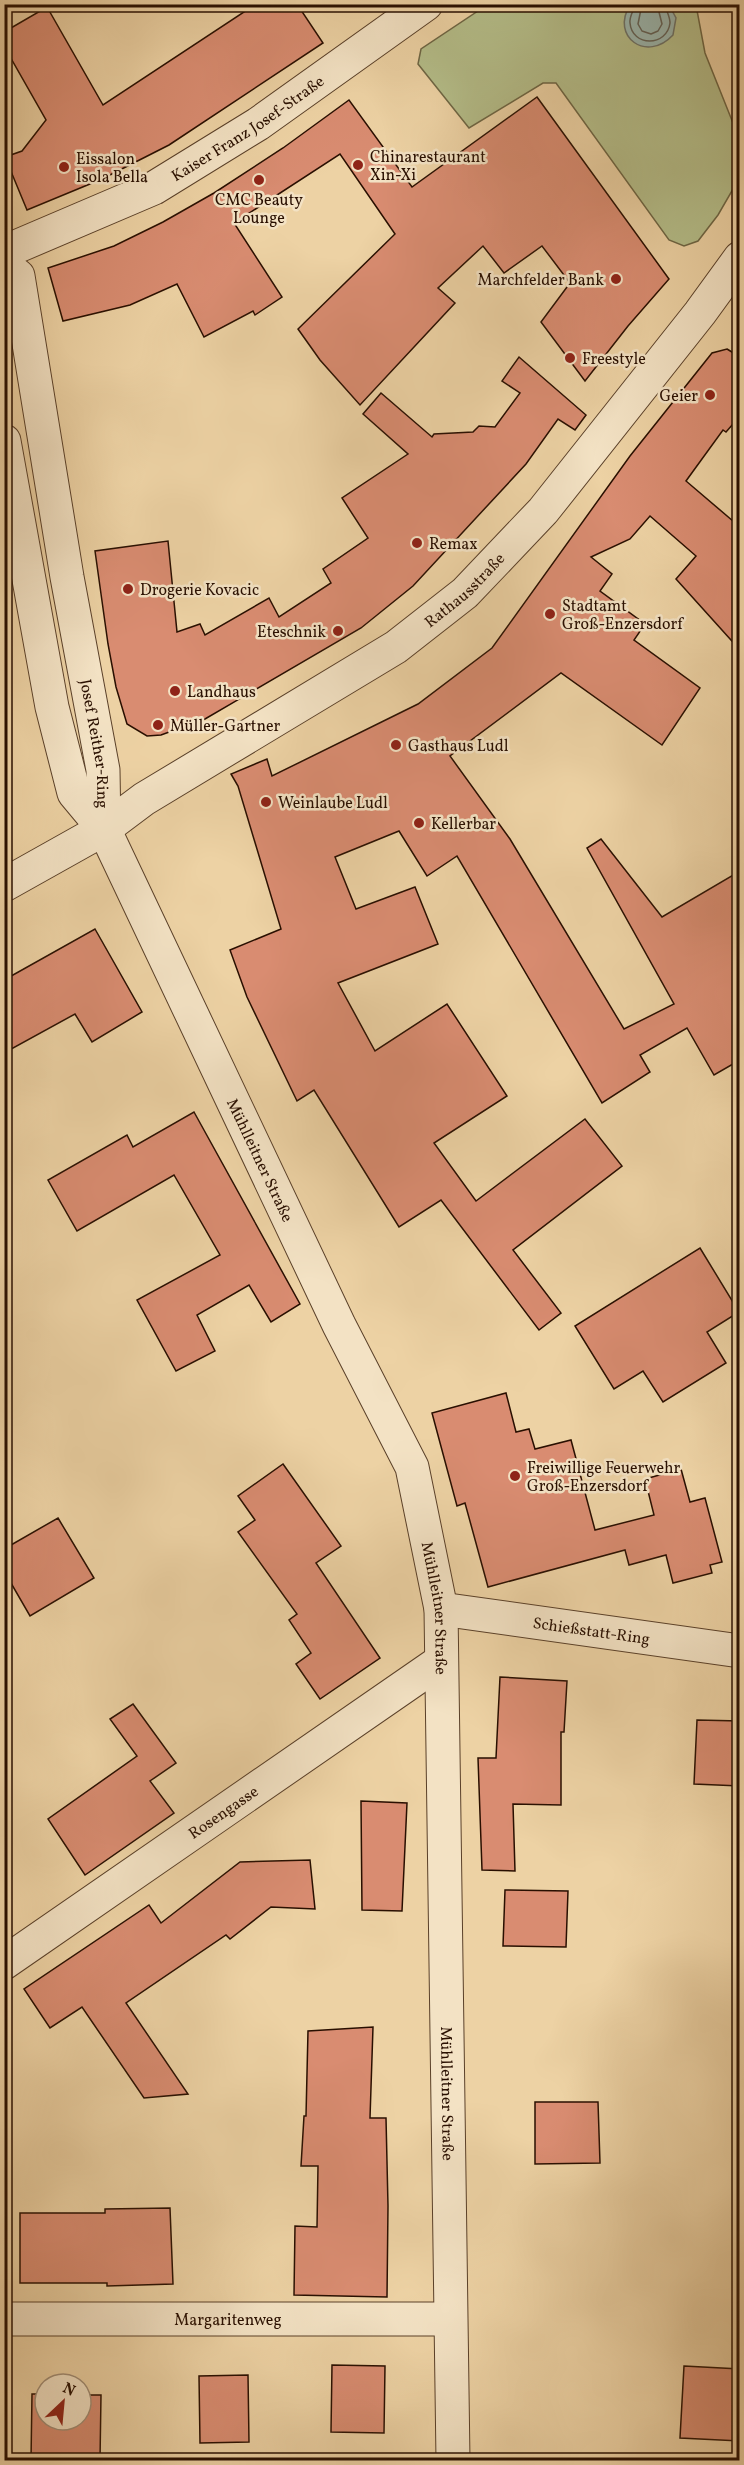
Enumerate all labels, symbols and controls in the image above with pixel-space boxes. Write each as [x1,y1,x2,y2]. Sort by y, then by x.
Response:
street label: Kaiser Franz Josef-Straße [168,71,329,188]
place label: Chinarestaurant Xin-Xi [370,147,486,187]
place label: Eissalon Isola Bella [76,149,148,189]
marker: Chinarestaurant Xin-Xi [351,158,365,172]
marker: Eissalon Isola Bella [57,160,71,174]
marker: CMC Beauty Lounge [252,173,266,187]
place label: CMC Beauty Lounge [215,190,303,230]
place label: Marchfelder Bank [478,270,604,292]
marker: Marchfelder Bank [609,272,623,286]
place label: Freestyle [582,349,646,371]
marker: Freestyle [563,351,577,365]
place label: Geier [660,386,698,408]
marker: Geier [703,388,717,402]
place label: Remax [429,534,478,556]
marker: Remax [410,536,424,550]
street label: Rathausstraße [420,549,511,634]
place label: Drogerie Kovacic [140,580,259,602]
marker: Drogerie Kovacic [121,582,135,596]
place label: Stadtamt Groß-Enzersdorf [562,596,684,636]
marker: Stadtamt Groß-Enzersdorf [543,607,557,621]
place label: Eteschnik [257,622,326,644]
marker: Eteschnik [331,624,345,638]
street label: Josef Reither-Ring [73,677,113,809]
place label: Landhaus [187,682,256,704]
marker: Landhaus [168,684,182,698]
place label: Müller-Gartner [170,716,281,738]
marker: Müller-Gartner [151,718,165,732]
place label: Gasthaus Ludl [408,736,509,758]
marker: Gasthaus Ludl [389,738,403,752]
place label: Weinlaube Ludl [278,793,388,815]
marker: Weinlaube Ludl [259,795,273,809]
place label: Kellerbar [431,814,496,836]
marker: Kellerbar [412,816,426,830]
street label: Mühlleitner Straße [220,1095,298,1226]
place label: Freiwillige Feuerwehr Groß-Enzersdorf [527,1458,681,1498]
marker: Freiwillige Feuerwehr Groß-Enzersdorf [508,1469,522,1483]
street label: Mühlleitner Straße [415,1540,451,1675]
street label: Schießstatt-Ring [531,1613,651,1651]
street label: Rosengasse [185,1781,263,1845]
street label: Mühlleitner Straße [434,2026,458,2161]
street label: Margaritenweg [174,2310,282,2332]
north arrow [33,2372,93,2432]
text: N [59,2378,79,2403]

